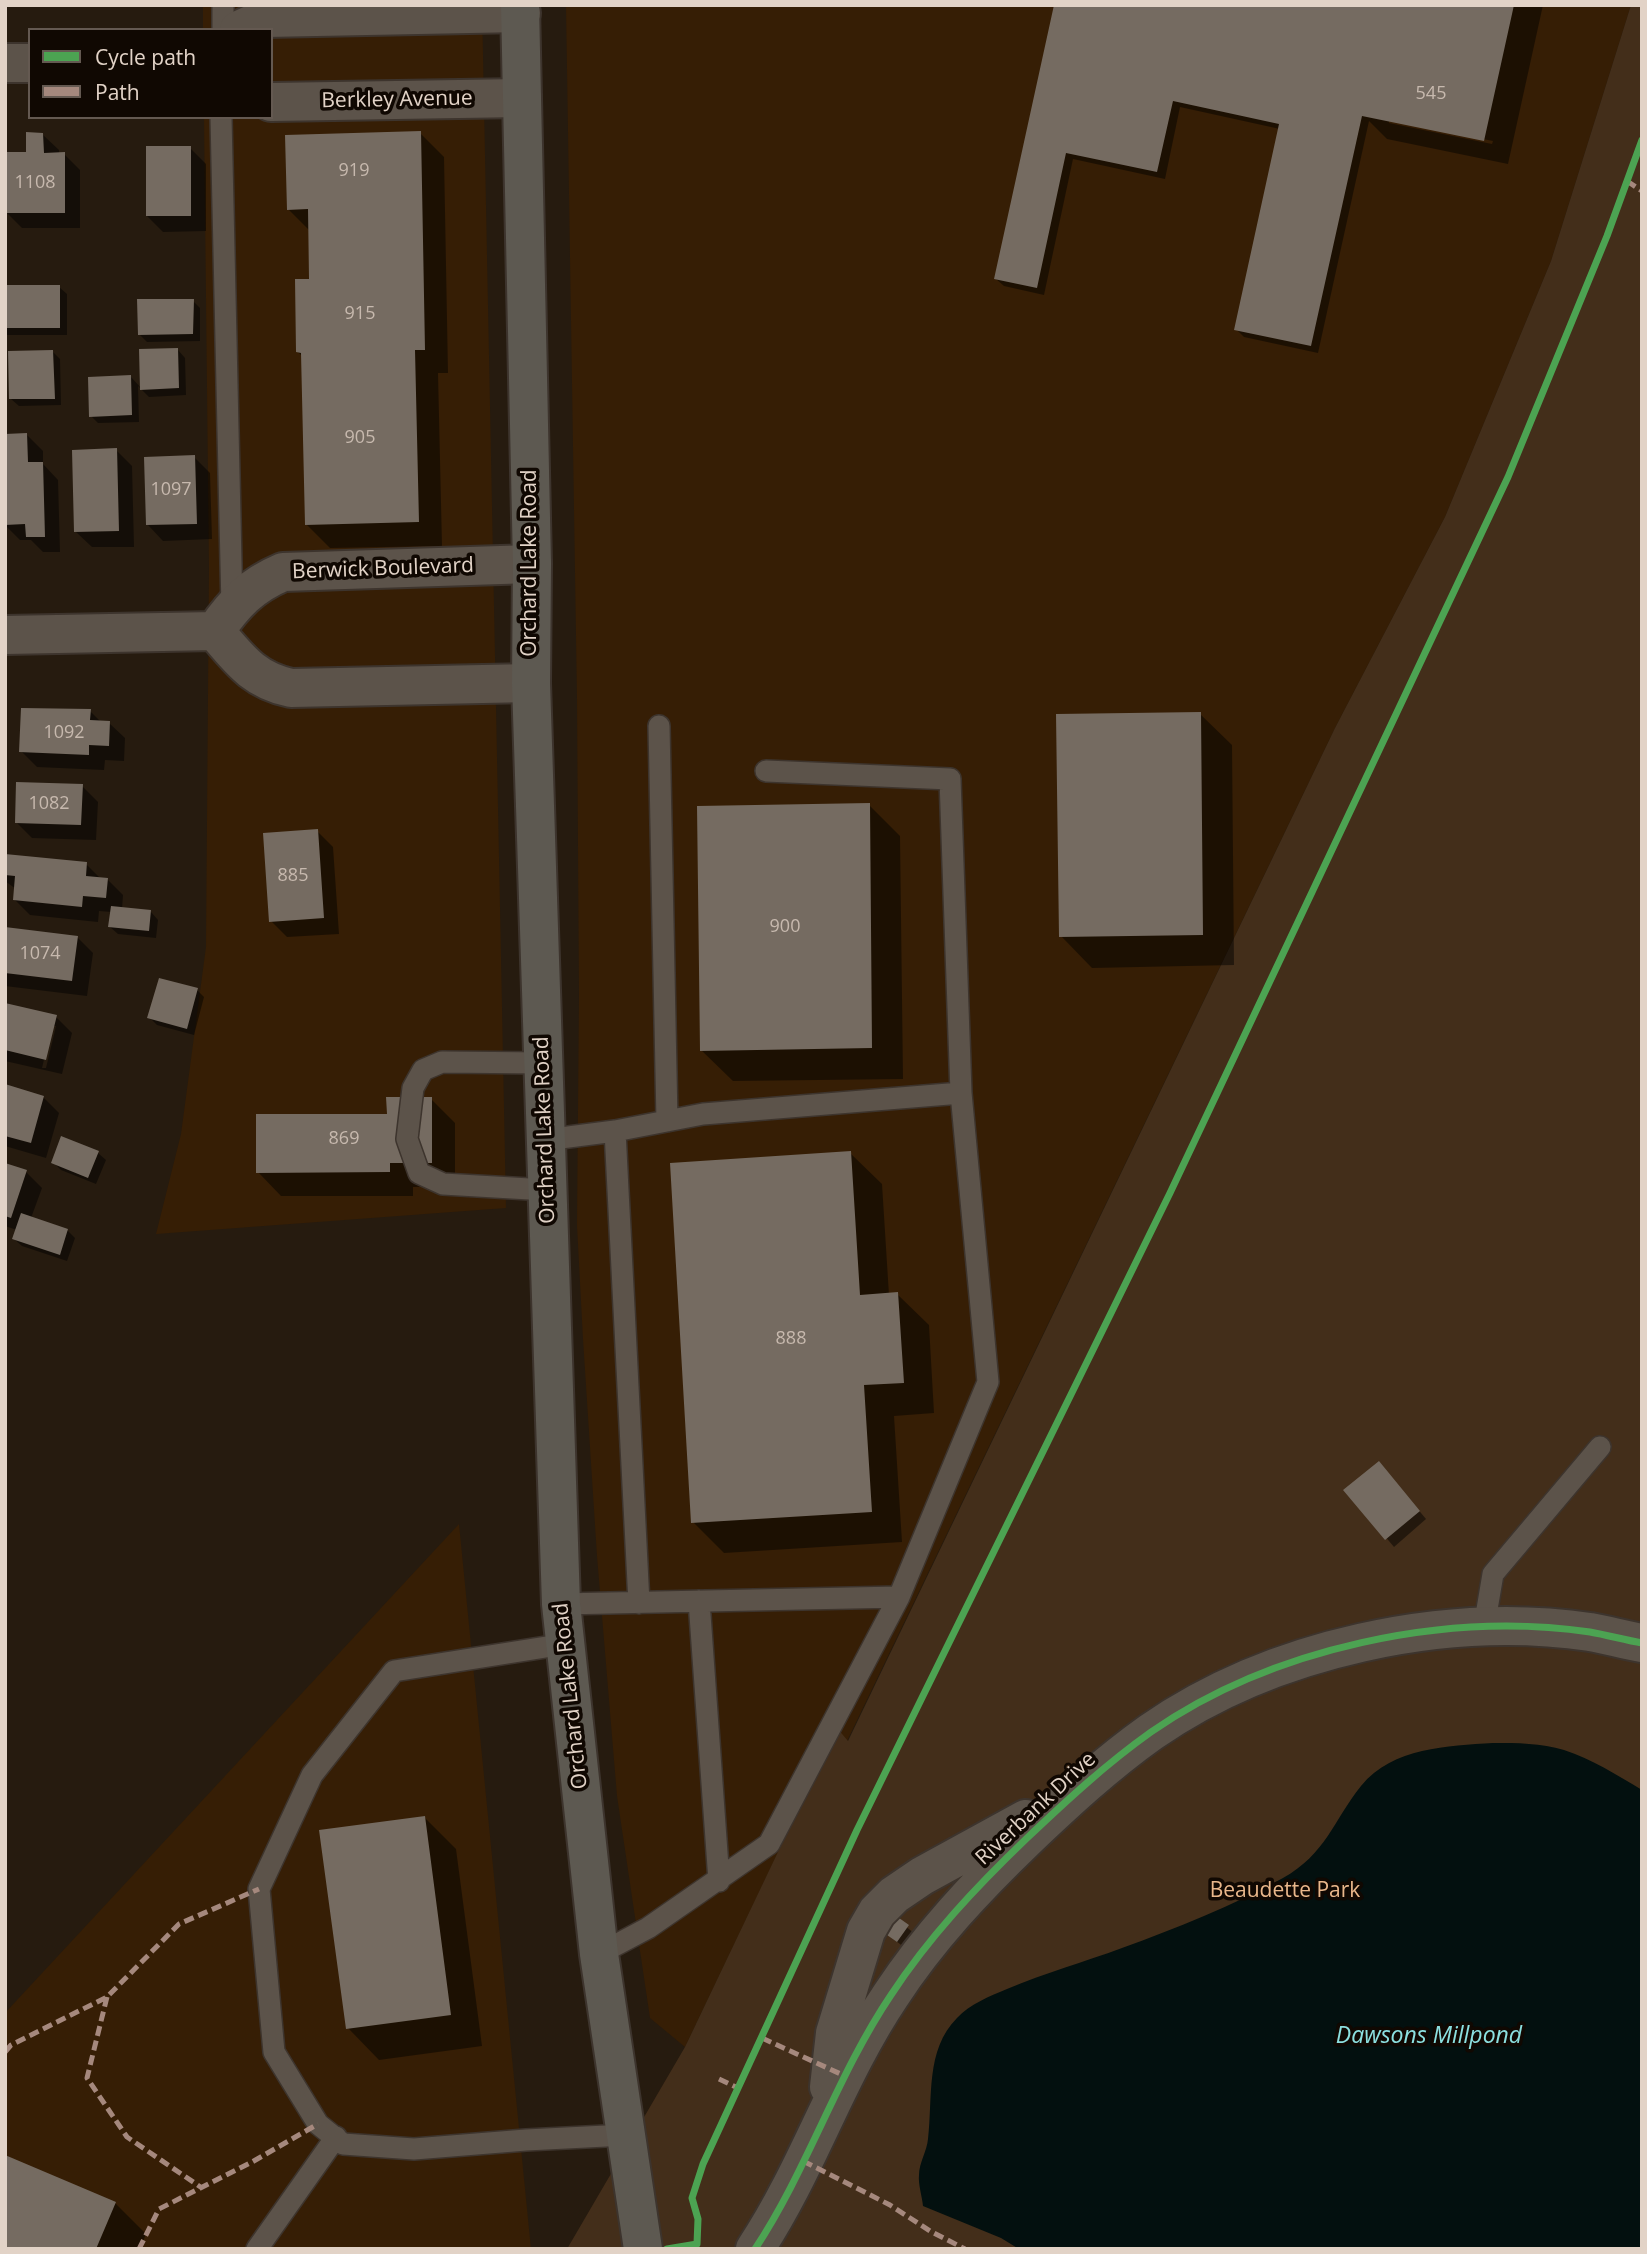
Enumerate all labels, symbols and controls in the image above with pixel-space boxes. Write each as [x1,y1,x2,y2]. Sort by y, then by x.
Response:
legend [28,28,273,119]
text: Cycle path [95,43,196,71]
text: Path [95,78,140,106]
house number: 545 [1416,83,1446,105]
street label: Berkley Avenue [321,86,473,114]
house number: 919 [339,160,369,182]
house number: 1108 [14,172,56,194]
house number: 915 [345,303,375,325]
house number: 905 [345,427,375,449]
street label: Orchard Lake Road [517,469,543,657]
house number: 1097 [150,479,192,501]
street label: Berwick Boulevard [292,553,474,585]
house number: 1092 [43,722,85,744]
house number: 1082 [28,793,70,815]
house number: 885 [278,865,308,887]
house number: 900 [770,916,800,938]
house number: 1074 [19,943,61,965]
street label: Orchard Lake Road [529,1036,561,1224]
house number: 869 [329,1128,359,1150]
house number: 888 [776,1328,806,1350]
street label: Orchard Lake Road [549,1601,593,1791]
street label: Riverbank Drive [971,1747,1101,1871]
park label: Beaudette Park [1210,1878,1360,1904]
water label: Dawsons Millpond [1336,2022,1522,2050]

